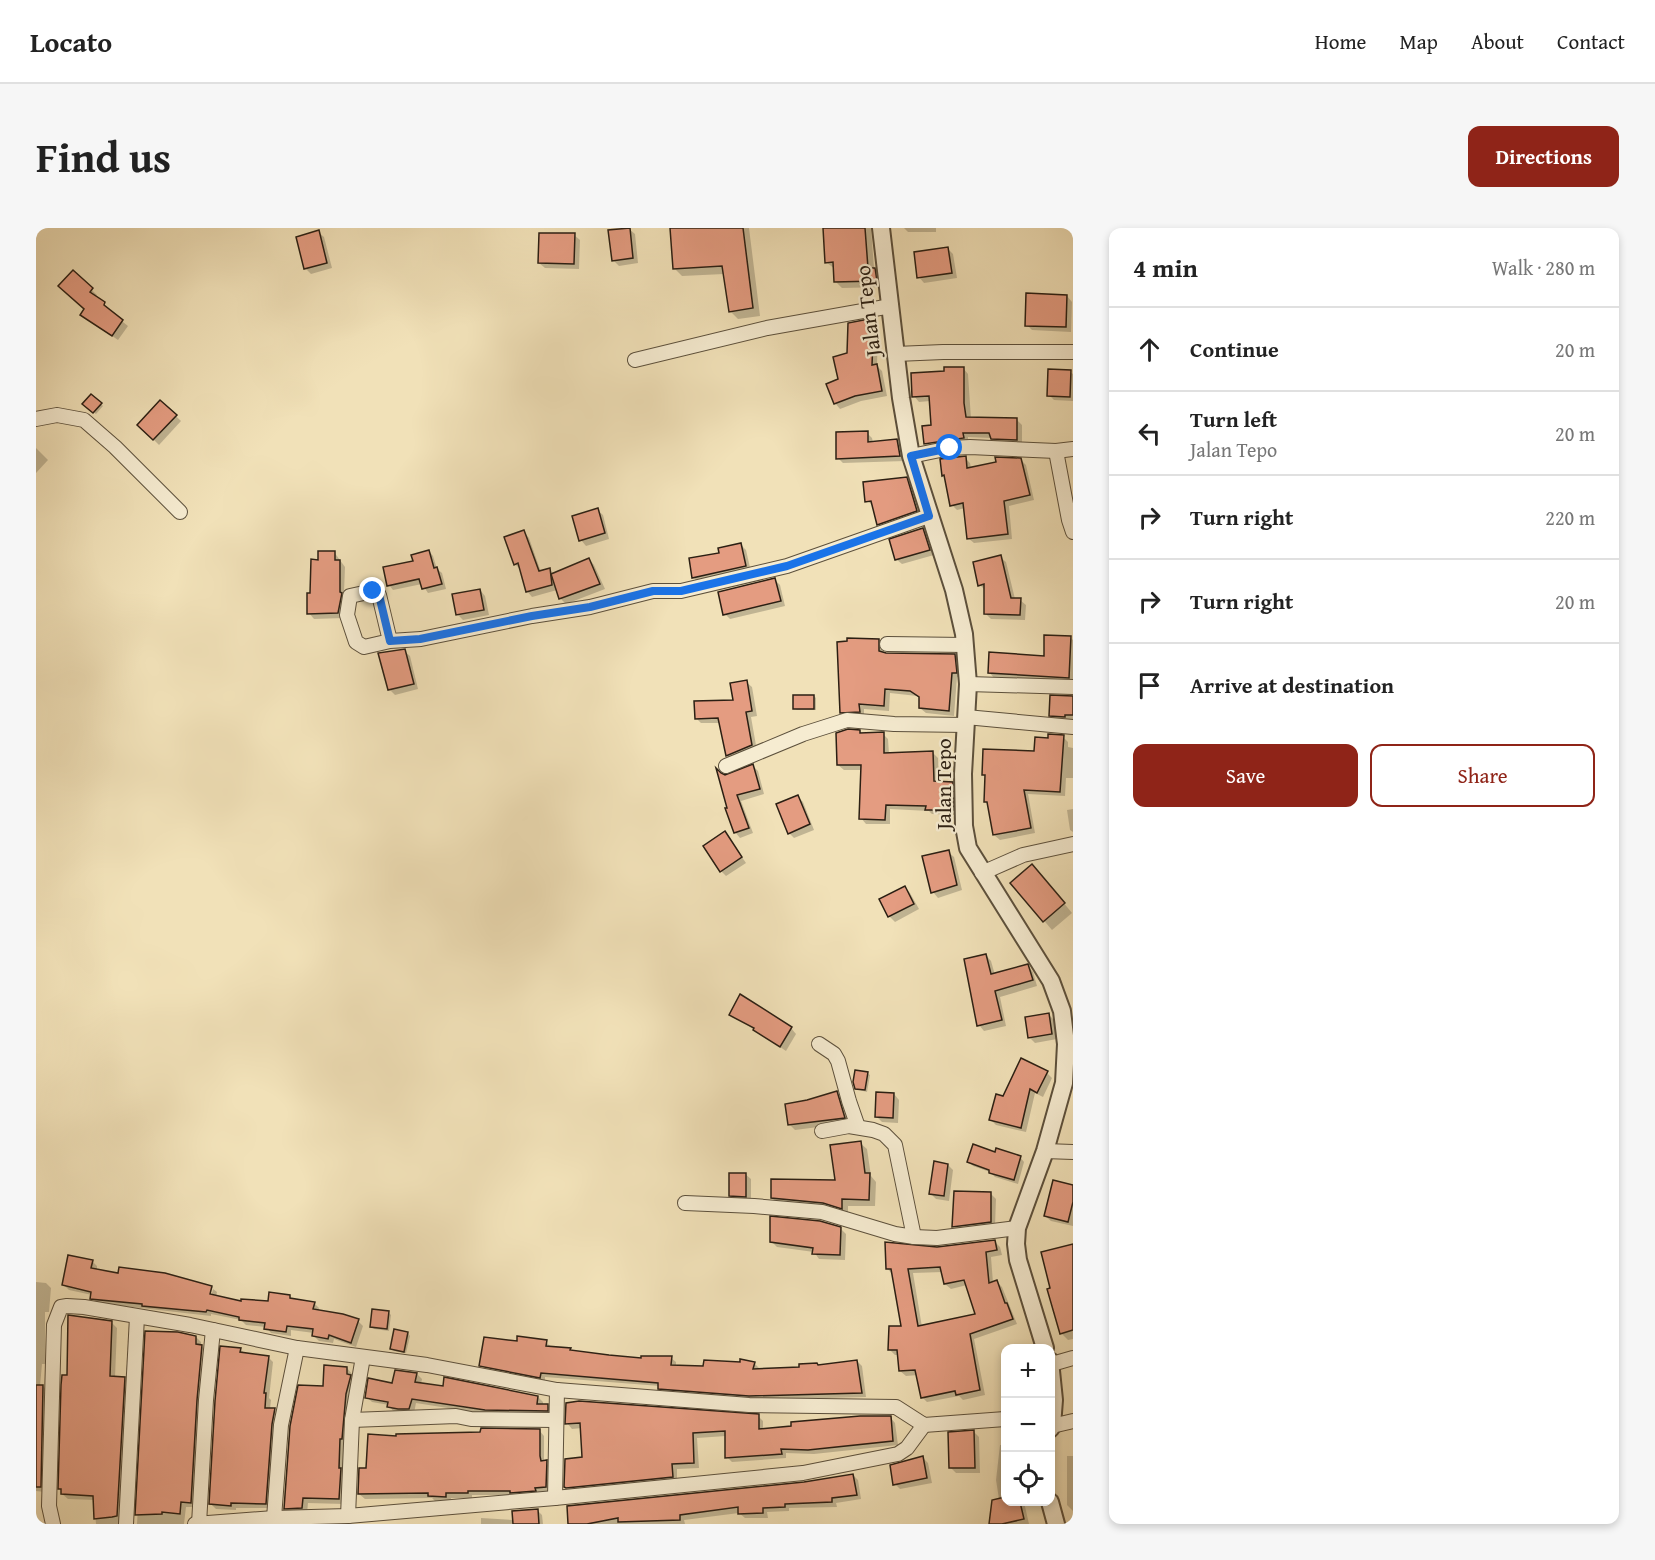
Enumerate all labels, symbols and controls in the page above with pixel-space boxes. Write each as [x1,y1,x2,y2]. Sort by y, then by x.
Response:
text: Locato [30,21,112,62]
text: Home [1315,26,1366,57]
text: Map [1399,26,1438,57]
text: About [1471,26,1524,57]
text: Contact [1557,26,1625,57]
text: Find us [36,126,171,187]
button: Directions [1468,126,1619,187]
text: 4 min [1133,248,1198,287]
text: Walk · 280 m [1492,253,1595,282]
street label: Jalan Tepo [847,264,889,361]
icon: ahead [1133,333,1166,366]
text: Continue [1190,333,1279,365]
text: 20 m [1555,335,1595,364]
text: Turn left [1190,403,1277,435]
icon: left [1133,417,1166,450]
text: 20 m [1555,419,1595,448]
route start [936,434,962,460]
text: Jalan Tepo [1190,435,1277,464]
icon: right [1133,501,1166,534]
text: Turn right [1190,501,1293,533]
text: 220 m [1545,503,1595,532]
route end [359,577,385,603]
icon: right [1133,585,1166,618]
text: Turn right [1190,585,1293,617]
text: 20 m [1555,587,1595,616]
icon: arrive [1133,669,1166,702]
text: Arrive at destination [1190,669,1394,701]
street label: Jalan Tepo [928,738,959,833]
button: Save [1133,744,1358,807]
button: Share [1370,744,1595,807]
map controls [1001,1344,1055,1506]
button: + [1001,1344,1055,1398]
button: − [1001,1398,1055,1452]
button: locate [1001,1452,1055,1506]

